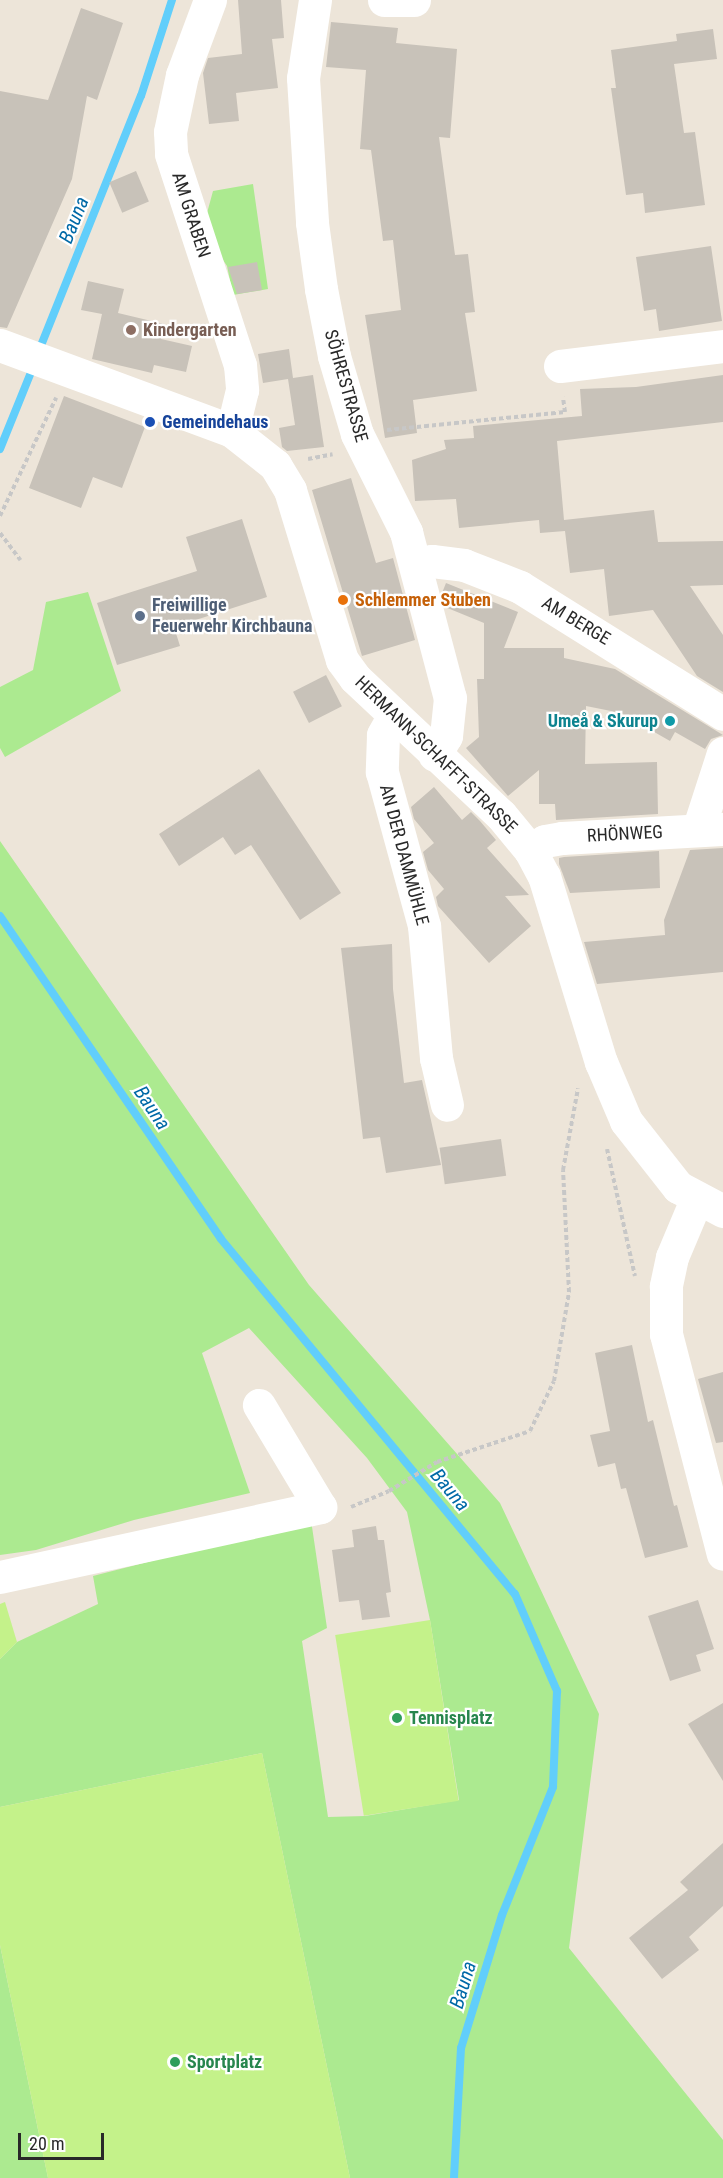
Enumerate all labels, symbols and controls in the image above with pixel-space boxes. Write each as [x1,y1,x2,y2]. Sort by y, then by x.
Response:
street label: AM GRABEN [167,170,215,260]
water label: Bauna [54,193,94,247]
place label: Kindergarten [143,319,237,341]
marker: Kindergarten [124,323,138,337]
street label: SÖHRESTRASSE [320,327,372,445]
place label: Gemeindehaus [162,411,268,433]
marker: Gemeindehaus [143,415,157,429]
place label: Schlemmer Stuben [355,589,491,611]
street label: AM BERGE [538,592,614,650]
marker: Schlemmer Stuben [336,593,350,607]
place label: Freiwillige Feuerwehr Kirchbauna [152,595,313,638]
marker: Freiwillige Feuerwehr Kirchbauna [133,609,147,623]
street label: HERMANN-SCHAFFT-STRASSE [350,672,522,838]
place label: Umeå & Skurup [548,710,658,732]
marker: Umeå & Skurup [663,714,677,728]
street label: AN DER DAMMÜHLE [375,782,433,928]
street label: RHÖNWEG [586,821,664,847]
water label: Bauna [129,1081,175,1135]
water label: Bauna [425,1464,475,1516]
place label: Tennisplatz [409,1707,493,1729]
marker: Tennisplatz [390,1711,404,1725]
water label: Bauna [445,1959,481,2011]
place label: Sportplatz [187,2051,262,2073]
marker: Sportplatz [168,2055,182,2069]
scale bar [21,2121,106,2159]
text: 20 m [29,2133,64,2154]

